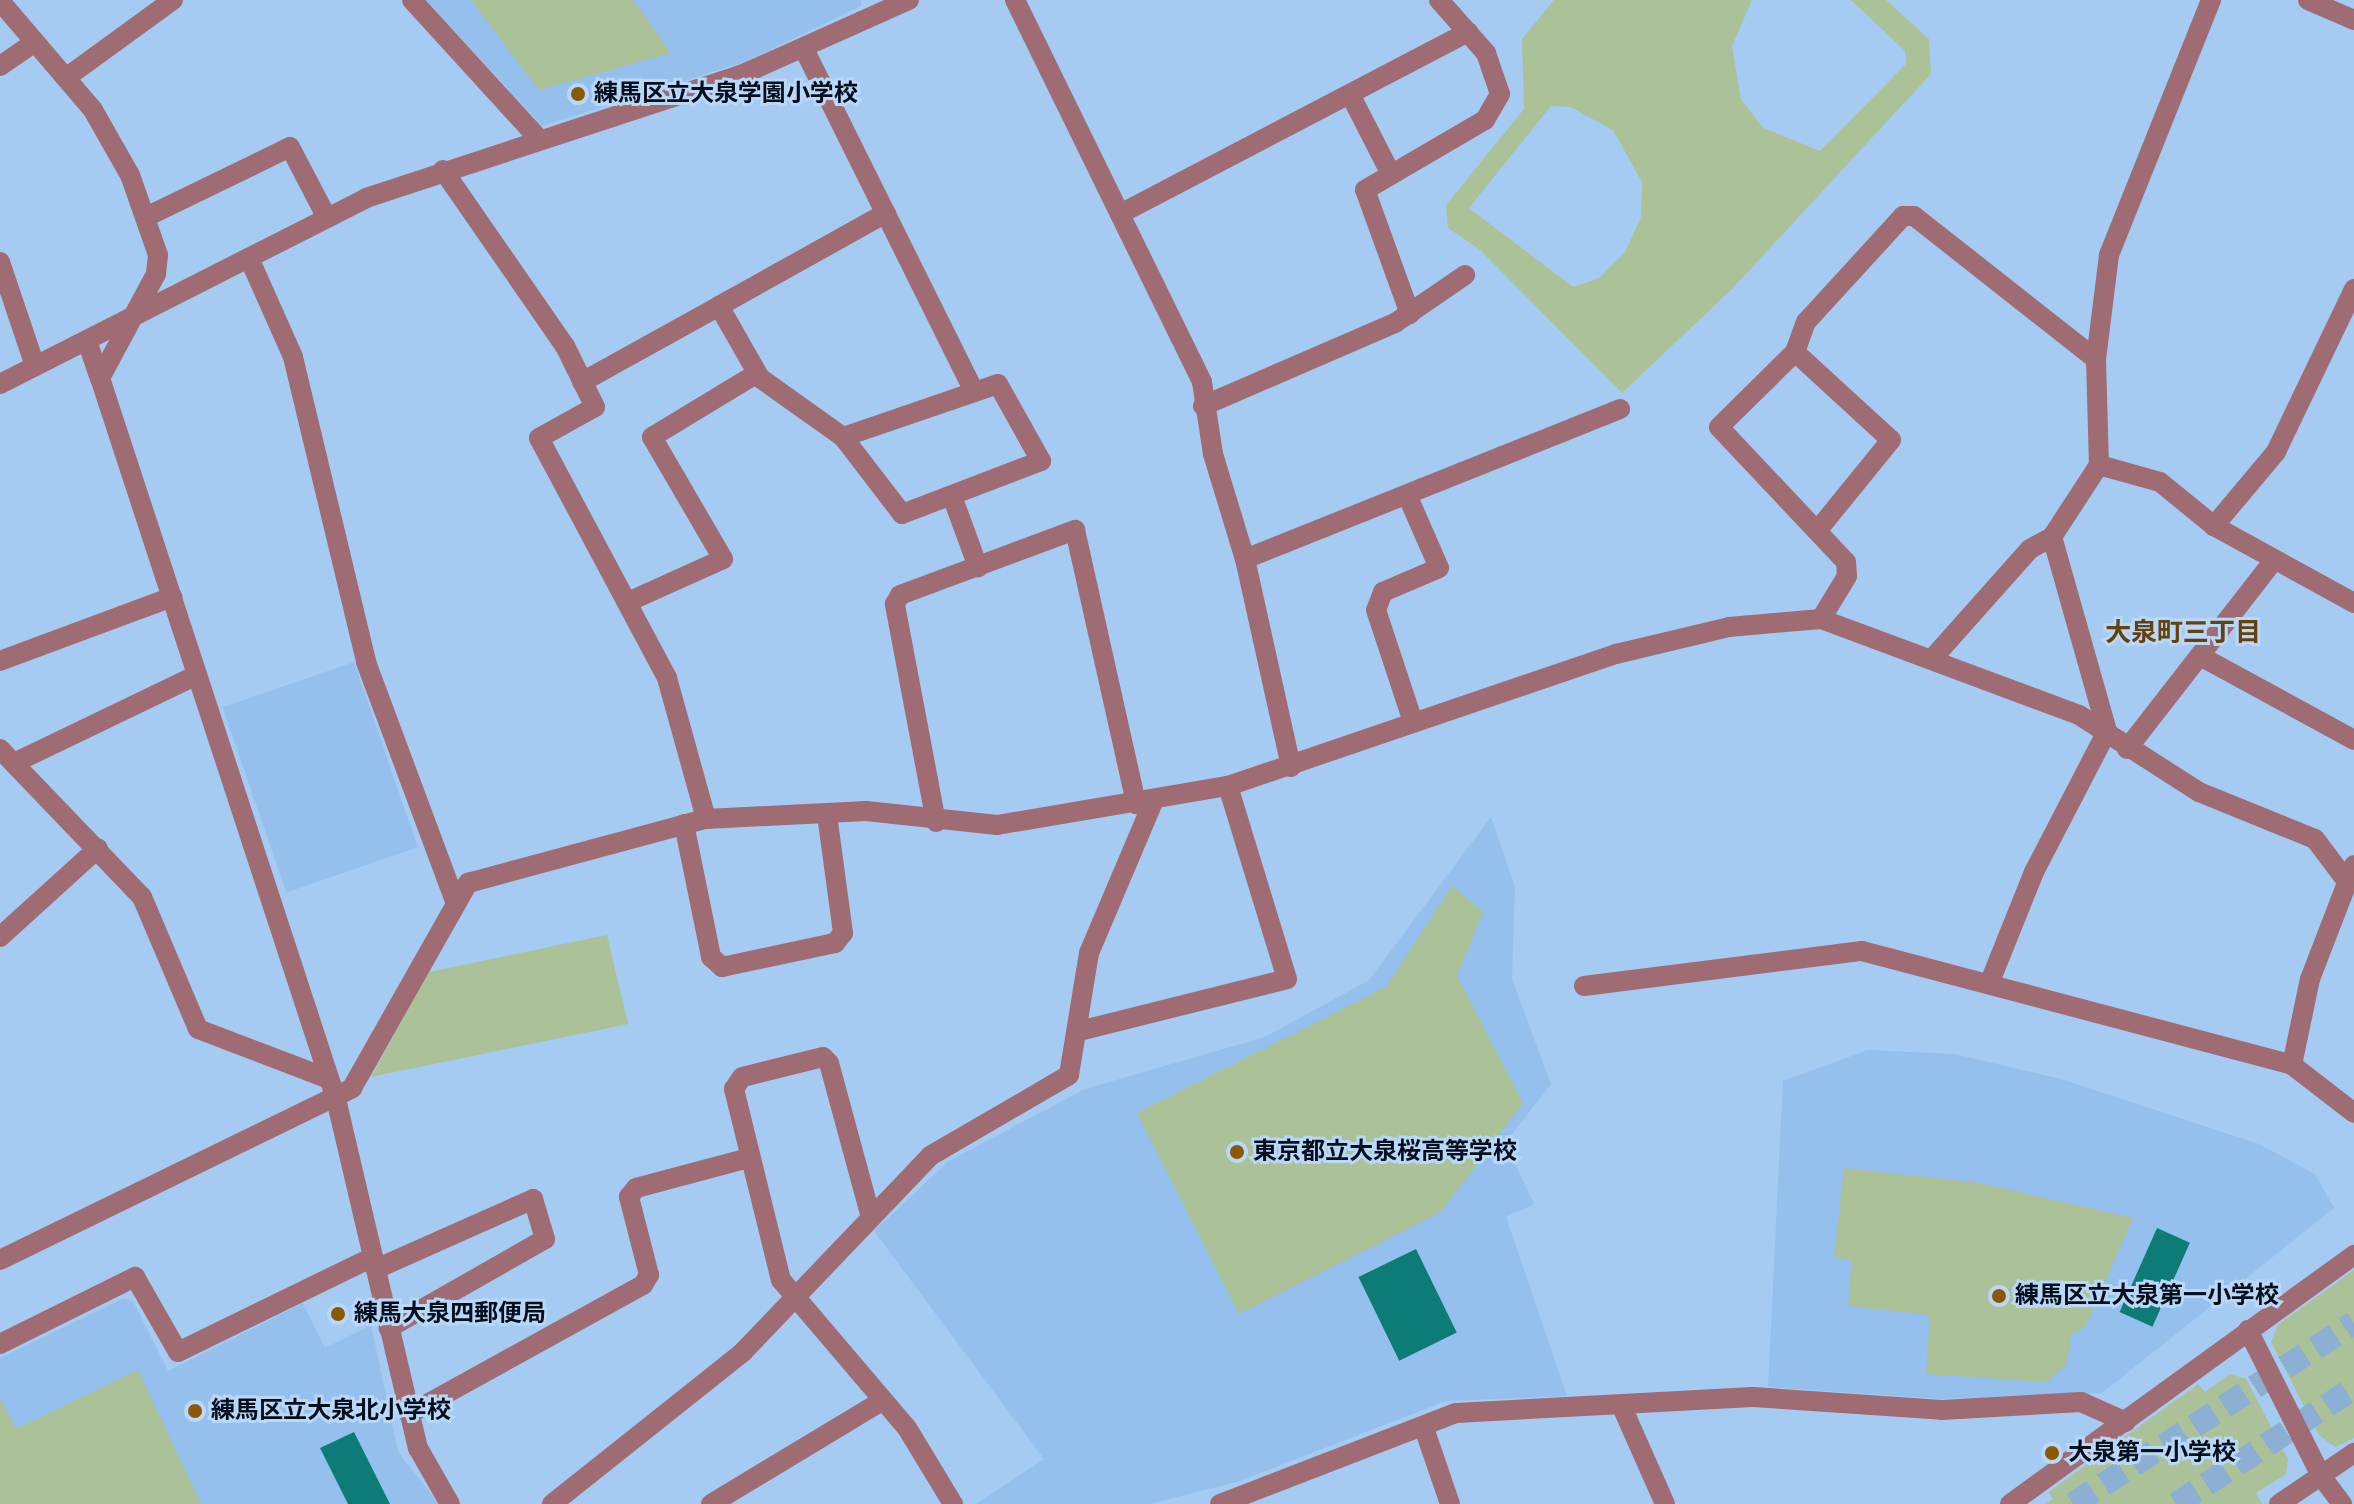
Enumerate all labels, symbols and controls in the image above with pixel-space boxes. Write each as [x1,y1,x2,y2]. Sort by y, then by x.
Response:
place label: 練馬区立大泉学園小学校 [594,80,858,108]
marker: 練馬区立大泉学園小学校 [569,85,587,103]
district label: 大泉町三丁目 [2105,617,2261,649]
place label: 東京都立大泉桜高等学校 [1253,1138,1517,1166]
marker: 東京都立大泉桜高等学校 [1228,1143,1246,1161]
place label: 練馬区立大泉第一小学校 [2015,1282,2279,1310]
marker: 練馬区立大泉第一小学校 [1990,1287,2008,1305]
place label: 練馬大泉四郵便局 [354,1300,546,1328]
marker: 練馬大泉四郵便局 [329,1305,347,1323]
place label: 練馬区立大泉北小学校 [211,1397,451,1425]
marker: 練馬区立大泉北小学校 [186,1402,204,1420]
place label: 大泉第一小学校 [2068,1439,2236,1467]
marker: 大泉第一小学校 [2043,1444,2061,1462]

